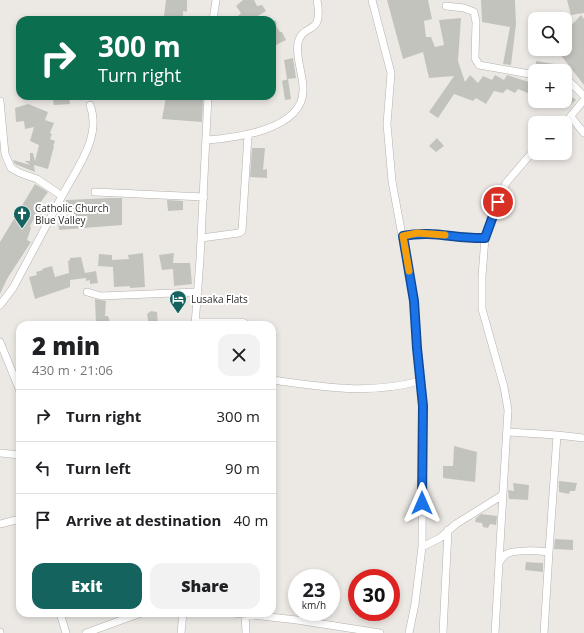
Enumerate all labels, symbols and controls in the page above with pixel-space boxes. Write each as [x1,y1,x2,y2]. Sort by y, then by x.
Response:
map controls [528,12,572,160]
button: search [528,12,572,56]
text: 300 m [98,27,181,65]
icon: right [32,32,84,84]
text: Turn right [98,63,181,87]
button: + [528,64,572,108]
button: − [528,116,572,160]
pin [481,185,515,219]
icon: arrive [487,191,509,213]
place label: Catholic Church Blue Valley [35,201,109,227]
church icon: Catholic Church Blue Valley [12,204,32,229]
hotel icon: Lusaka Flats [168,289,188,314]
place label: Lusaka Flats [191,292,248,306]
text: 2 min [32,329,100,362]
button: close [218,334,260,376]
text: 430 m · 21:06 [32,361,113,379]
icon: right [32,405,54,427]
text: Turn right [66,406,141,426]
text: 300 m [216,406,260,426]
icon: left [32,457,54,479]
text: Turn left [66,458,131,478]
text: 90 m [225,458,260,478]
position arrow [401,482,443,524]
icon: arrive [32,509,54,531]
text: Arrive at destination [66,510,221,530]
text: 40 m [233,510,268,530]
button: Exit [32,563,142,609]
button: Share [150,563,260,609]
speed limit sign: 30 [348,569,400,621]
text: 23 [303,576,325,603]
text: km/h [302,598,326,612]

